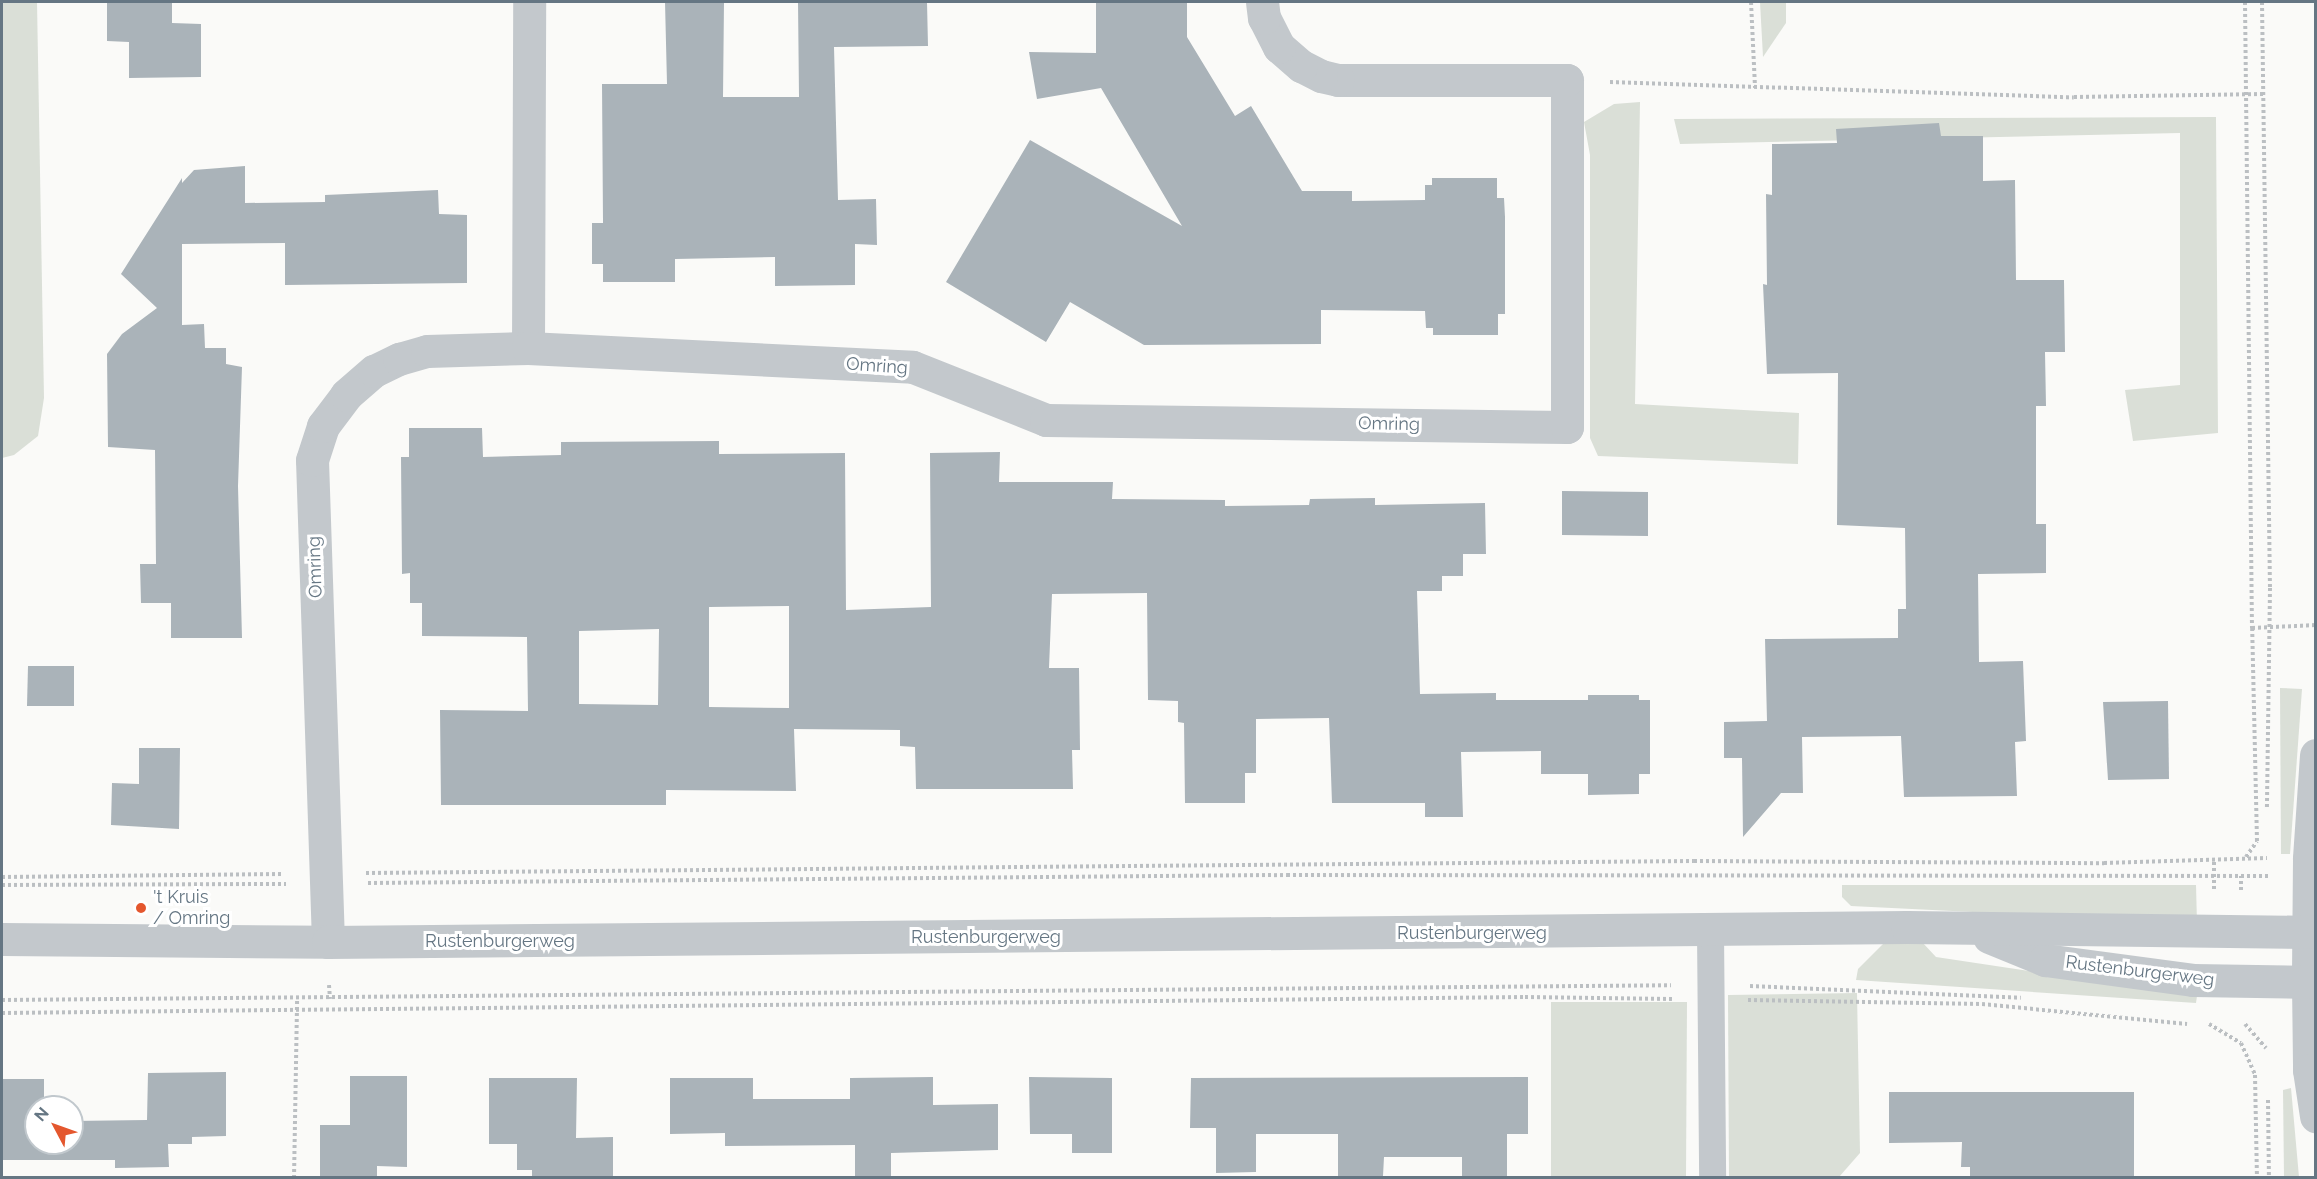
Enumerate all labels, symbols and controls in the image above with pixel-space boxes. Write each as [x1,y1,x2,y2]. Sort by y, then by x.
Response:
street label: Omring [845,353,909,379]
street label: Omring [1358,413,1420,435]
street label: Omring [303,536,327,598]
place label: 't Kruis / Omring [153,887,230,930]
marker: 't Kruis / Omring [134,901,148,915]
street label: Rustenburgerweg [1397,922,1547,944]
street label: Rustenburgerweg [911,926,1061,948]
street label: Rustenburgerweg [425,930,575,952]
street label: Rustenburgerweg [2064,951,2216,991]
north arrow [24,1095,84,1155]
text: N [30,1103,53,1125]

